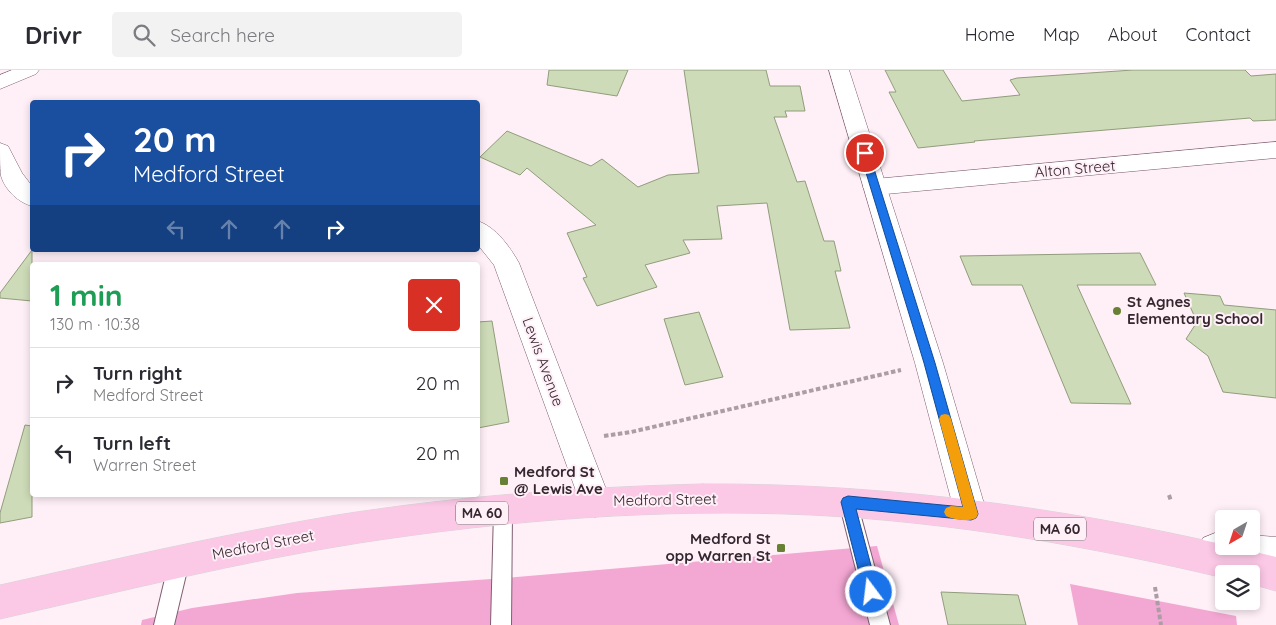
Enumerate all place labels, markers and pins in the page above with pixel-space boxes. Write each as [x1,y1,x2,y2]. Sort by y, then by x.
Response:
pin [844,132,886,174]
place label: St Agnes Elementary School [1127,292,1263,328]
marker: St Agnes Elementary School [1111,305,1123,317]
place label: Medford St @ Lewis Ave [514,462,603,498]
marker: Medford St @ Lewis Ave [498,475,510,487]
place label: Medford St opp Warren St [665,529,771,565]
marker: Medford St opp Warren St [775,542,787,554]

